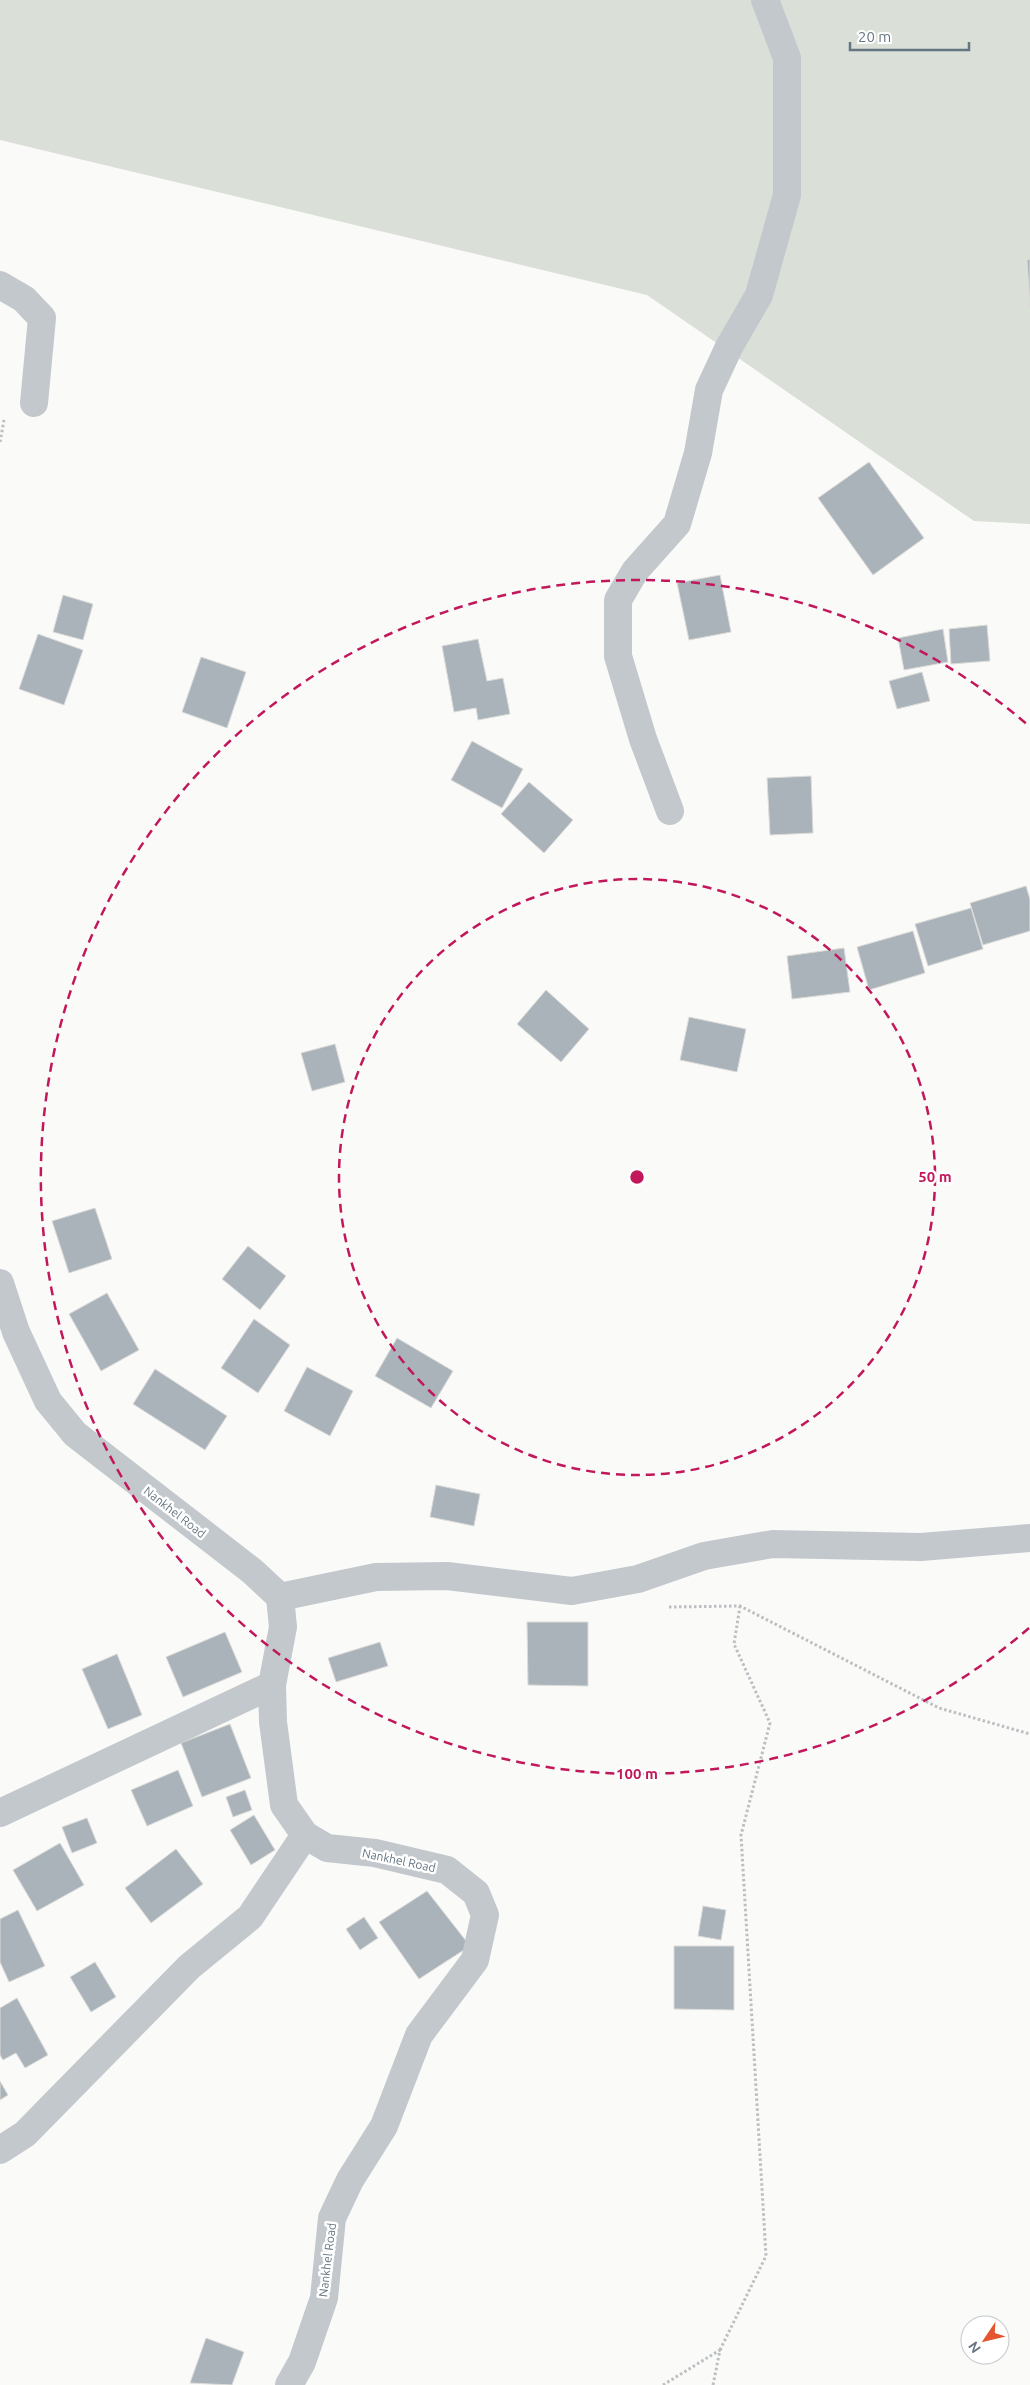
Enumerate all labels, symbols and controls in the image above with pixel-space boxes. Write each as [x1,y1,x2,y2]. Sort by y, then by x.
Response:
scale bar [850,20,969,52]
text: 20 m [858,28,891,45]
centre of rings [628,1168,646,1186]
text: 50 m [918,1168,952,1185]
street label: Nankhel Road [142,1484,208,1540]
text: 100 m [616,1765,658,1782]
street label: Nankhel Road [361,1846,437,1874]
street label: Nankhel Road [316,2222,338,2298]
north arrow [960,2315,1010,2365]
text: N [965,2339,984,2356]

